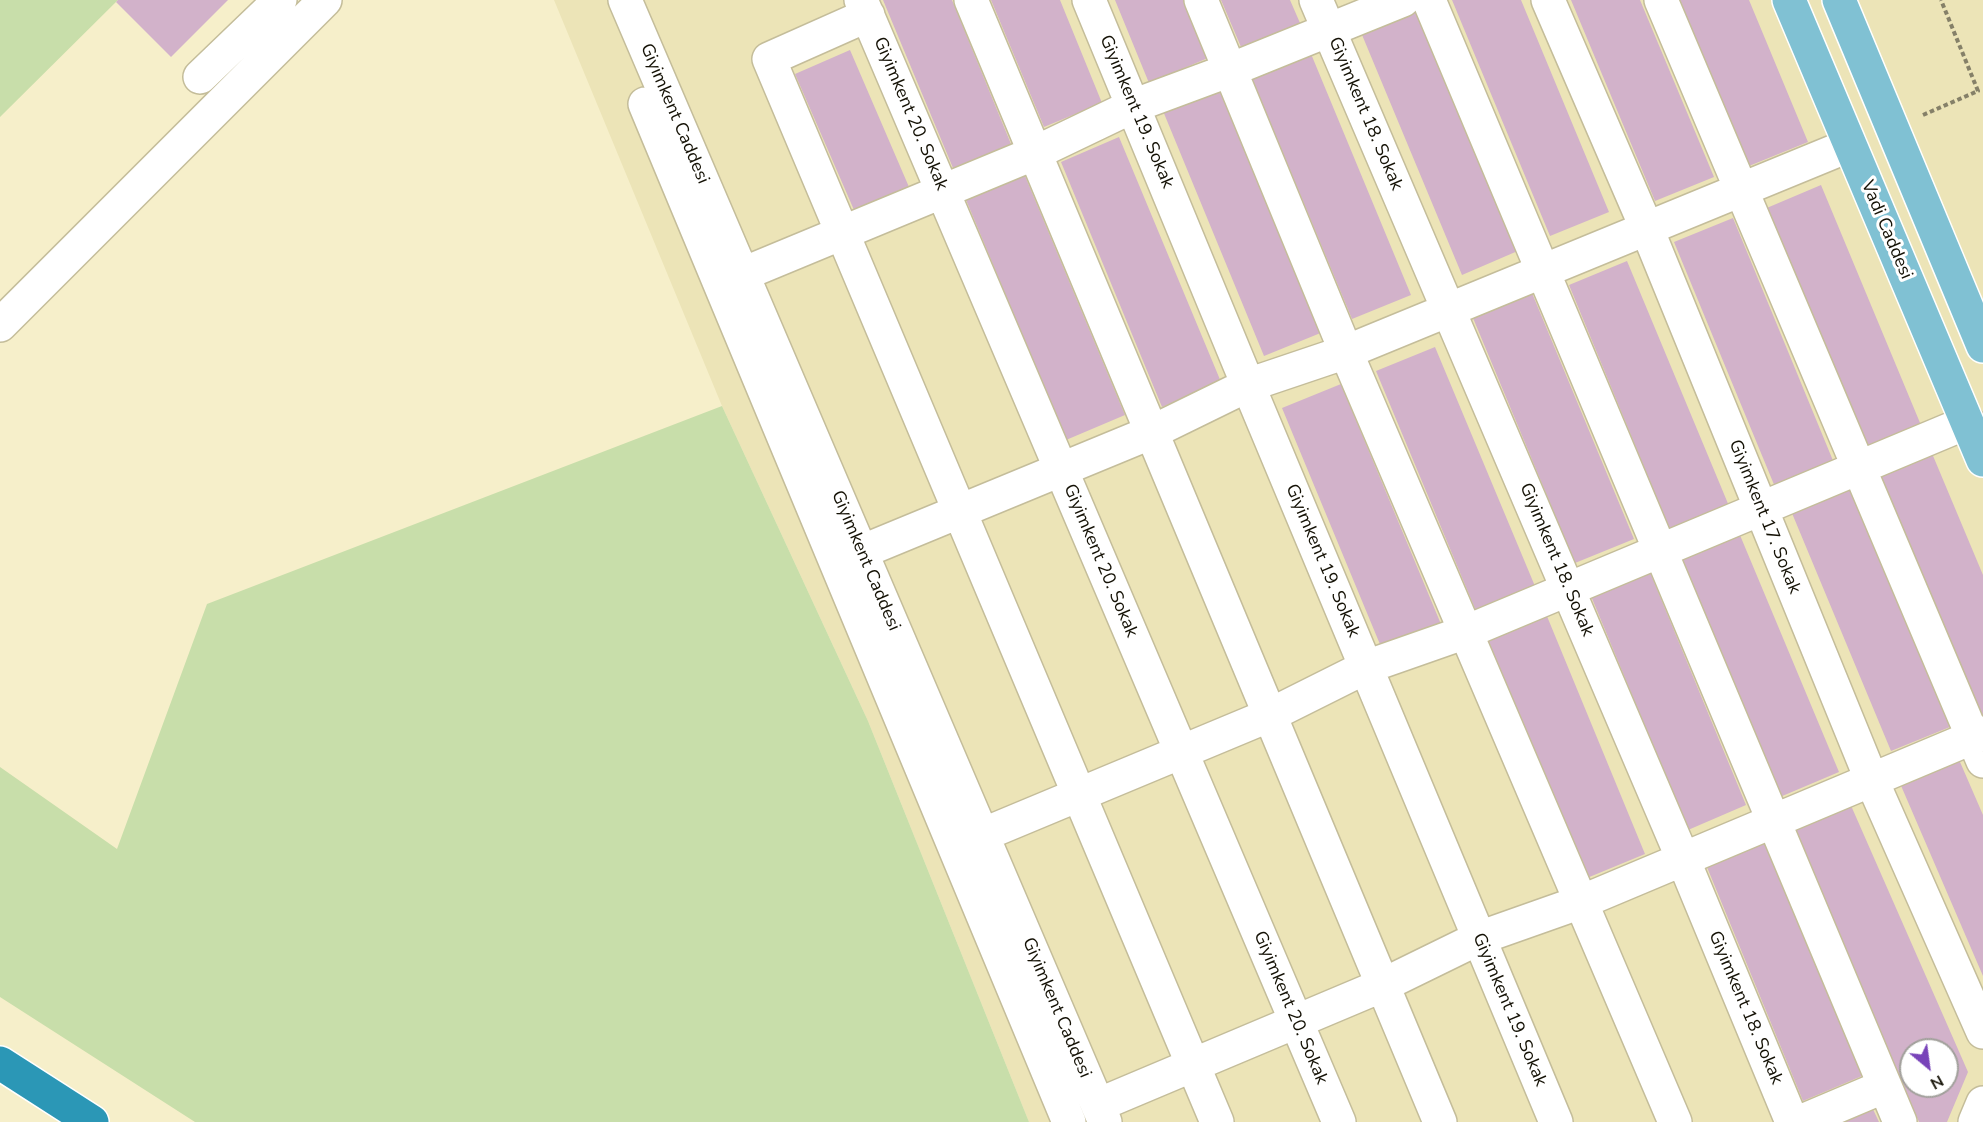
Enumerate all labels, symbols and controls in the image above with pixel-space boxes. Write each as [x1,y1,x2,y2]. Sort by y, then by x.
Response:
street label: Giyimkent 19. Sokak [1094,32,1178,192]
street label: Giyimkent 20. Sokak [868,34,952,194]
street label: Giyimkent 18. Sokak [1323,34,1407,194]
street label: Giyimkent Caddesi [635,41,713,187]
street label: Vadi Caddesi [1856,177,1916,283]
street label: Giyimkent 17. Sokak [1723,437,1805,597]
street label: Giyimkent 18. Sokak [1514,480,1598,640]
street label: Giyimkent 20. Sokak [1058,481,1142,641]
street label: Giyimkent 19. Sokak [1280,481,1364,641]
street label: Giyimkent Caddesi [826,488,904,634]
street label: Giyimkent 20. Sokak [1248,928,1332,1088]
street label: Giyimkent 18. Sokak [1703,928,1787,1088]
street label: Giyimkent 19. Sokak [1467,930,1551,1090]
street label: Giyimkent Caddesi [1017,935,1095,1081]
north arrow [1899,1038,1959,1098]
text: N [1926,1069,1947,1095]

